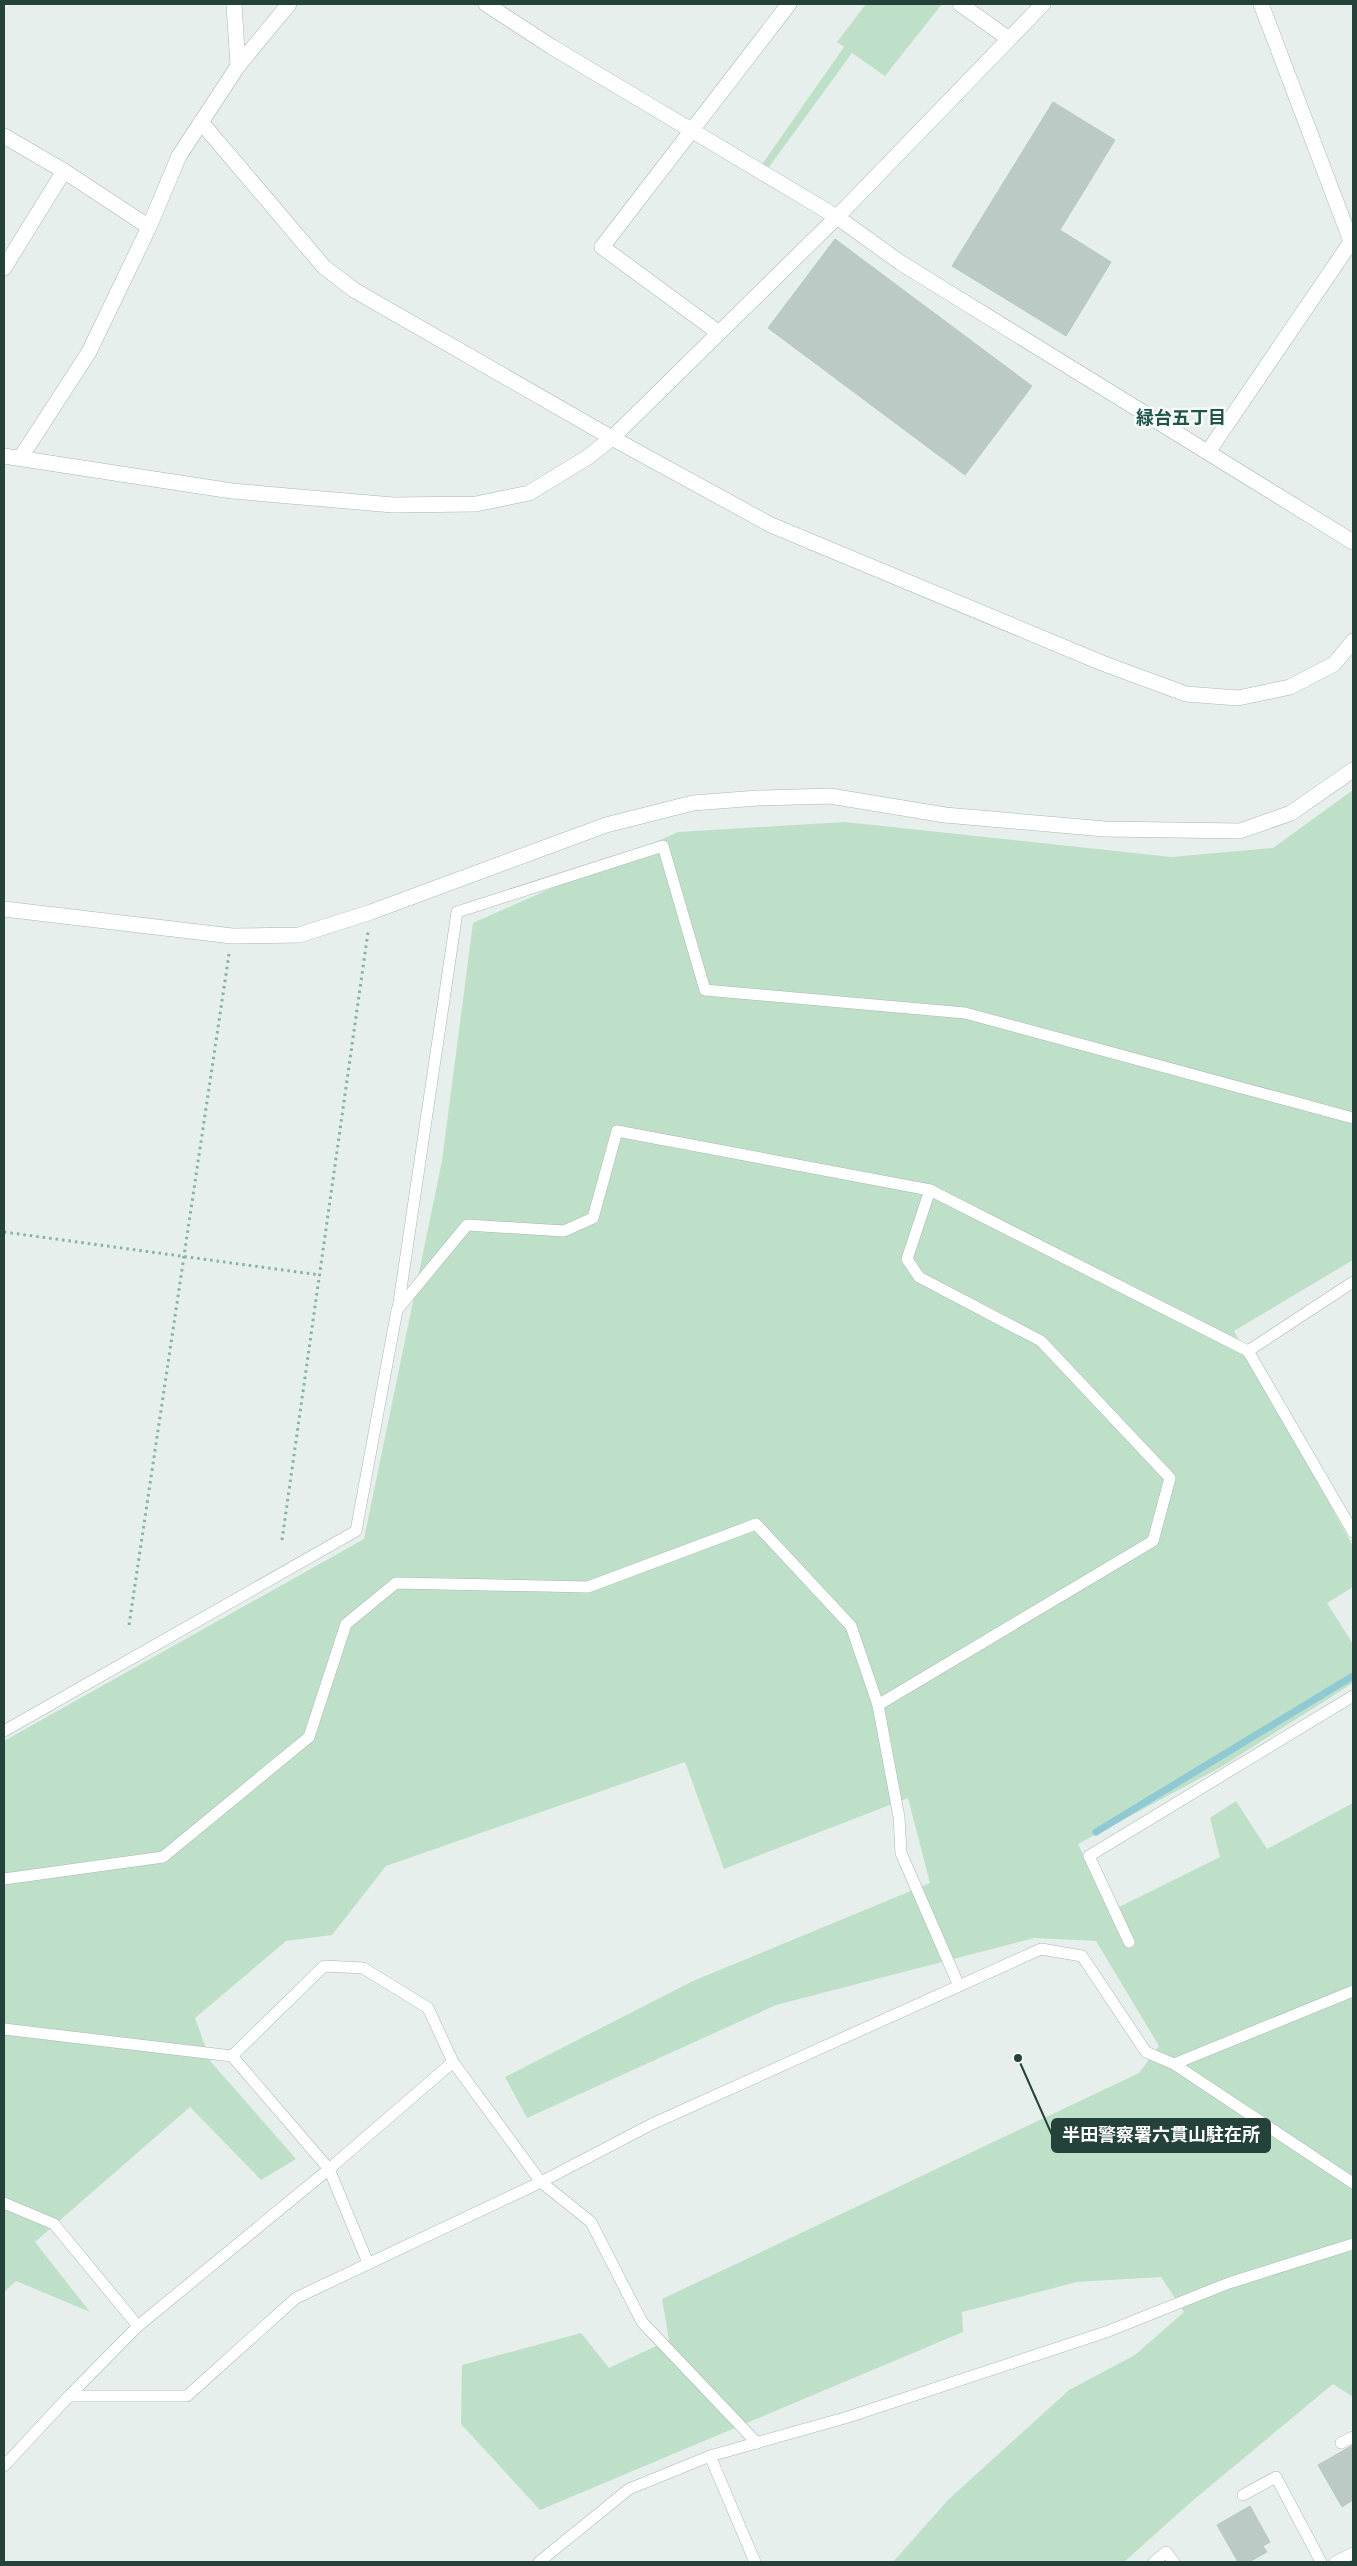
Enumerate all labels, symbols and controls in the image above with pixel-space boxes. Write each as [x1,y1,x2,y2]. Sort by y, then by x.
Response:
district label: 緑台五丁目 [1136,407,1226,428]
callout: 半田警察署六貫山駐在所 [1052,2119,1270,2152]
text: 半田警察署六貫山駐在所 [1062,2124,1260,2145]

